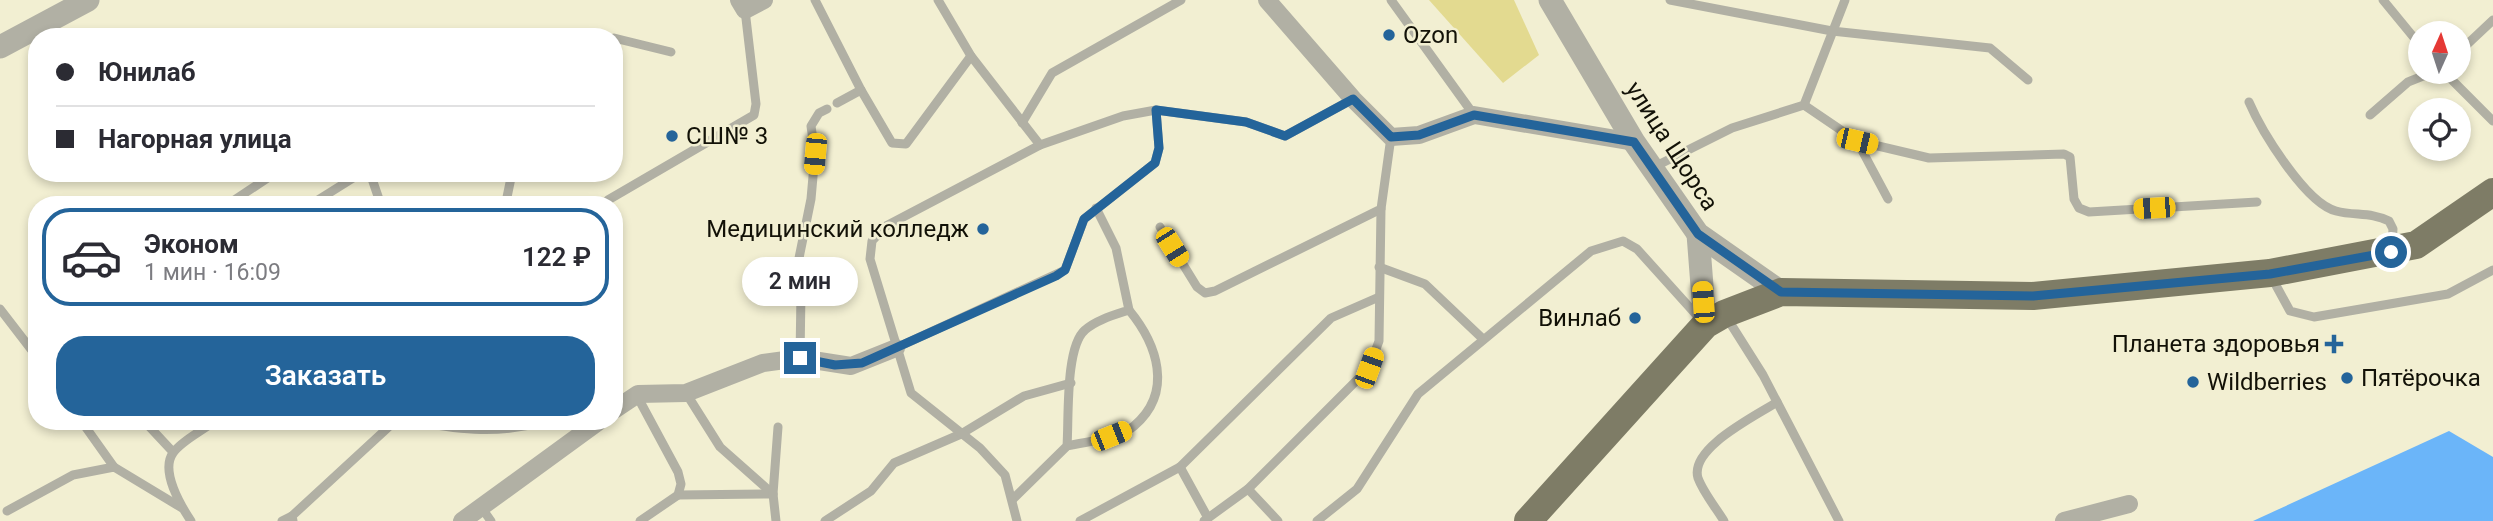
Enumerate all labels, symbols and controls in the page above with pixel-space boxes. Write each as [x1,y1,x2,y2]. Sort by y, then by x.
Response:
place label: Ozon [1403,21,1458,49]
north arrow [2408,21,2471,84]
map controls [2408,21,2471,161]
marker: Ozon [1381,27,1397,43]
text: Юнилаб [98,57,196,87]
street label: улица Щорса [1620,76,1724,216]
button: locate [2408,98,2471,161]
place label: СШ№ 3 [686,122,768,150]
text: Нагорная улица [98,124,292,154]
car [1835,126,1880,156]
marker: СШ№ 3 [664,128,680,144]
car [803,132,828,176]
car [2133,196,2176,220]
place label: Медицинский колледж [706,215,970,243]
marker: Медицинский колледж [975,221,991,237]
car [1152,224,1193,270]
icon: car [60,226,123,289]
text: Эконом [144,229,239,259]
route start [2375,236,2407,268]
text: 122 ₽ [522,242,591,272]
callout: 2 мин [742,256,858,306]
text: 1 мин · 16:09 [144,259,281,286]
text: 2 мин [769,268,831,295]
car [1692,280,1715,324]
place label: Винлаб [1538,304,1621,332]
marker: Винлаб [1627,310,1643,326]
place label: Планета здоровья [2112,330,2320,358]
button: Заказать [56,336,595,416]
marker: Планета здоровья [2326,336,2342,352]
route end [784,342,816,374]
car [1352,345,1387,391]
place label: Пятёрочка [2361,364,2481,392]
place label: Wildberries [2207,368,2327,396]
marker: Пятёрочка [2339,370,2355,386]
marker: Wildberries [2185,374,2201,390]
car [1088,418,1135,454]

